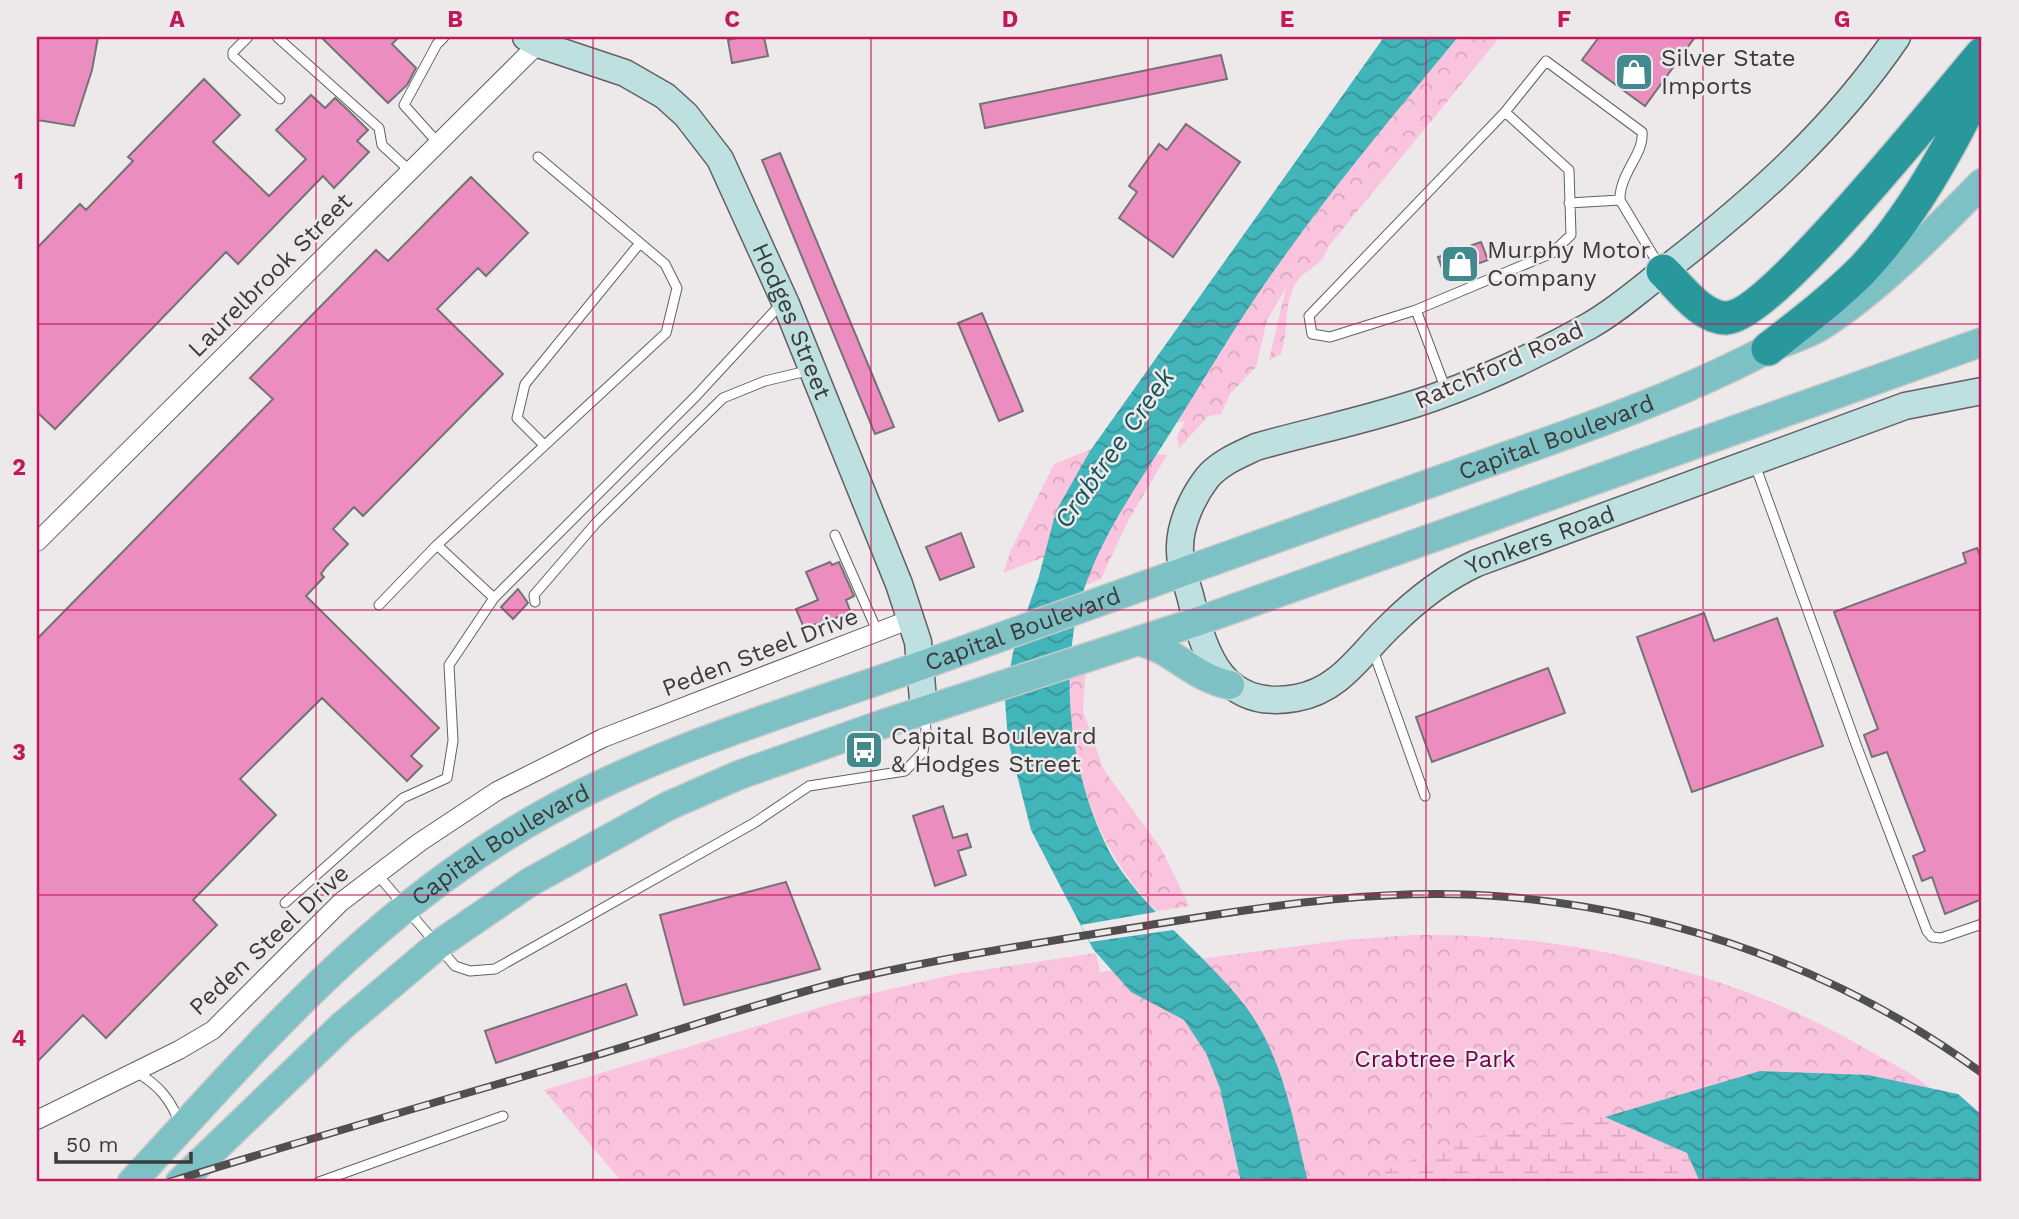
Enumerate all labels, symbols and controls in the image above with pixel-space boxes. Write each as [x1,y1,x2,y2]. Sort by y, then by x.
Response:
text: A [169,6,185,33]
text: B [447,6,463,33]
text: C [724,6,740,33]
text: D [1002,6,1018,33]
text: E [1280,6,1294,33]
text: F [1557,6,1571,33]
text: G [1834,6,1850,33]
place label: Silver State Imports [1661,44,1796,100]
shop icon: Silver State Imports [1613,51,1655,93]
text: 1 [14,168,24,195]
street label: Laurelbrook Street [182,187,358,363]
place label: Murphy Motor Company [1487,236,1650,292]
street label: Hodges Street [746,239,837,403]
shop icon: Murphy Motor Company [1439,243,1481,285]
street label: Ratchford Road [1410,315,1588,415]
water label: Crabtree Creek [1048,362,1181,534]
street label: Capital Boulevard [1455,389,1658,486]
text: 2 [12,454,26,481]
street label: Yonkers Road [1461,500,1619,581]
street label: Capital Boulevard [921,581,1124,677]
street label: Peden Steel Drive [658,602,862,702]
place label: Capital Boulevard & Hodges Street [891,722,1097,778]
bus stop icon: Capital Boulevard & Hodges Street [843,729,885,771]
text: 3 [12,739,26,766]
street label: Capital Boulevard [406,778,594,912]
street label: Peden Steel Drive [183,859,355,1021]
text: 4 [12,1025,27,1052]
park label: Crabtree Park [1354,1045,1516,1073]
scale bar [56,1121,191,1165]
text: 50 m [66,1132,118,1157]

